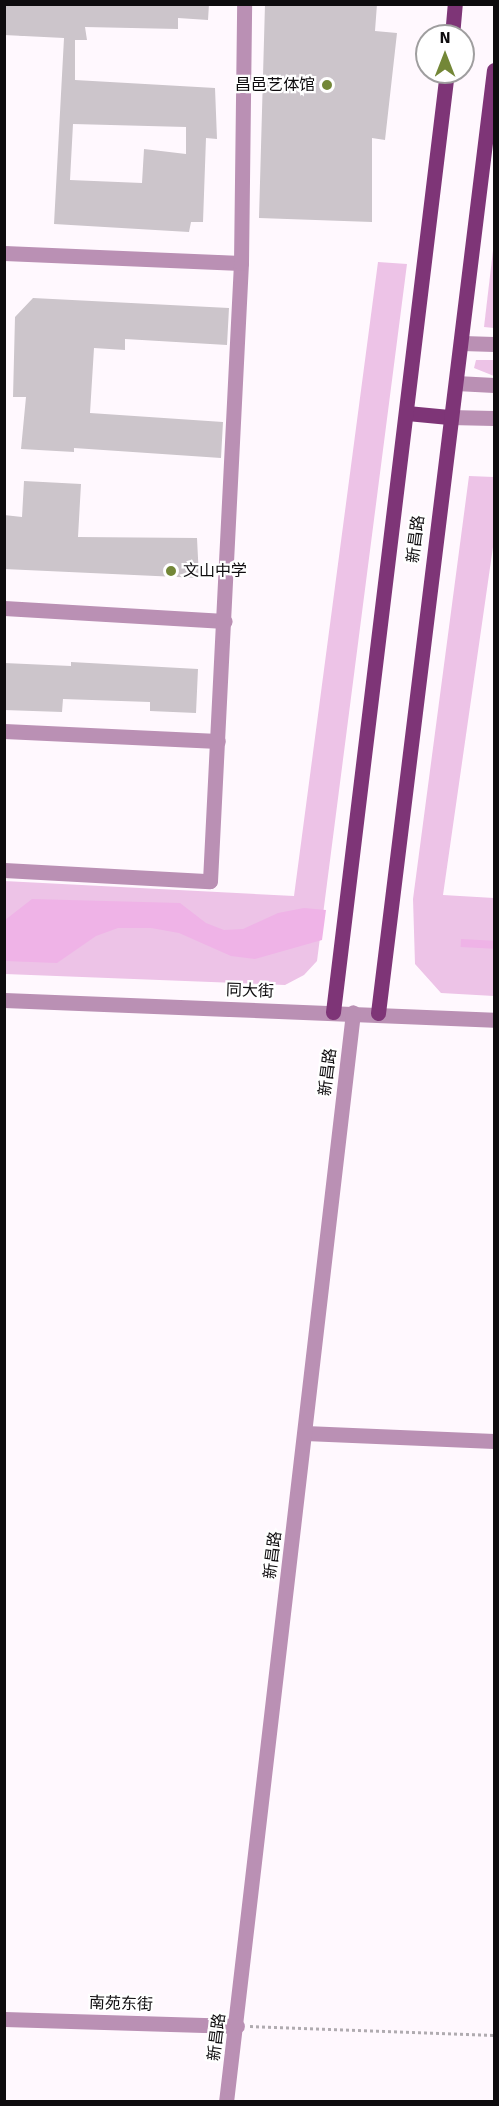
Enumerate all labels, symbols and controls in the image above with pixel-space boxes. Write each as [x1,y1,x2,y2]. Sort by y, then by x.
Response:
north arrow [415,24,475,84]
text: N [439,28,451,48]
place label: 昌邑艺体馆 [235,75,315,95]
marker: 昌邑艺体馆 [320,78,334,92]
street label: 新昌路 [404,514,428,564]
place label: 文山中学 [183,561,247,581]
marker: 文山中学 [164,564,178,578]
street label: 同大街 [226,981,274,1001]
street label: 新昌路 [316,1047,340,1097]
street label: 新昌路 [261,1530,285,1580]
street label: 南苑东街 [89,1993,153,2015]
street label: 新昌路 [205,2012,229,2062]

